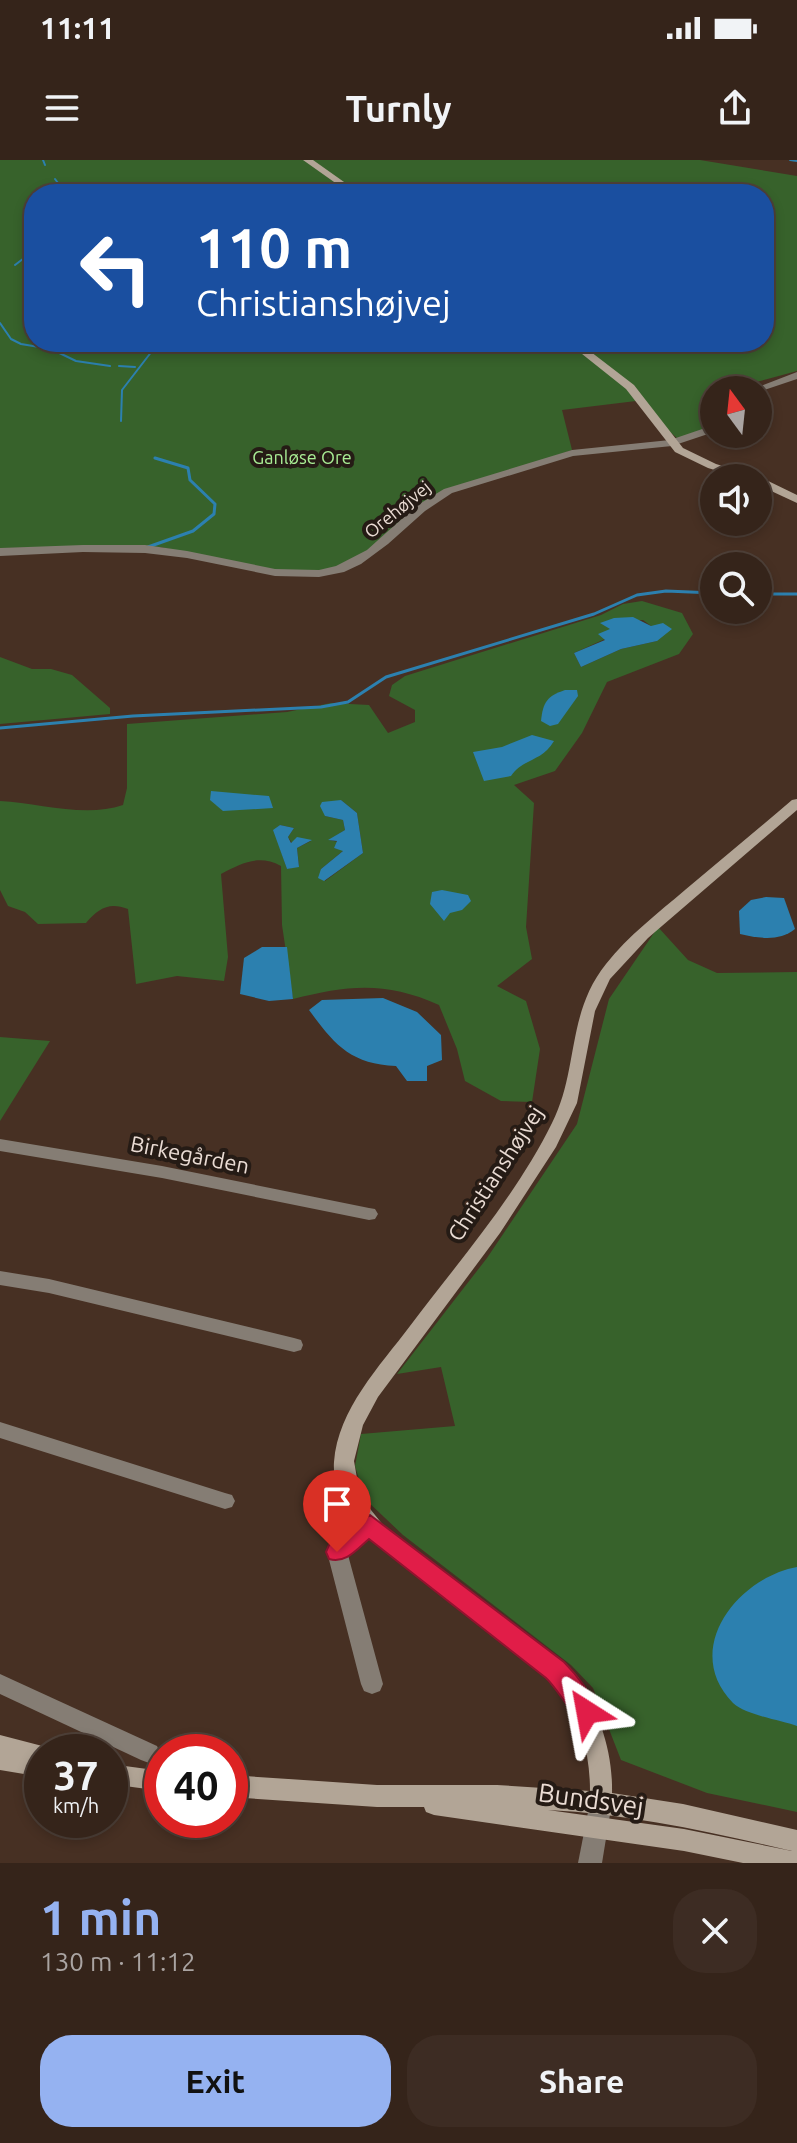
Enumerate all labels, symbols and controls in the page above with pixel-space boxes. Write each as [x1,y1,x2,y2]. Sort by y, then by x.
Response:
text: 11:11 [40,11,115,45]
icon: menu [40,86,84,130]
icon: share [713,86,757,130]
text: Turnly [345,88,452,129]
icon: left [64,216,168,320]
text: 110 m [196,216,352,279]
text: Christianshøjvej [196,282,451,323]
north arrow [700,376,772,448]
map controls [700,376,772,624]
park label: Ganløse Ore [252,447,352,467]
button: sound [700,464,772,536]
street label: Orehøjvej [360,476,434,542]
button: search [700,552,772,624]
street label: Christianshøjvej [442,1101,548,1245]
street label: Birkegården [129,1130,251,1178]
pin [303,1470,371,1552]
icon: arrive [315,1482,359,1526]
position arrow [545,1670,629,1754]
speed limit sign: 40 [144,1734,248,1838]
text: 37 [53,1753,99,1798]
street label: Bundsvej [536,1777,646,1821]
text: km/h [53,1794,99,1817]
button: close [673,1889,757,1973]
text: 1 min [40,1890,161,1944]
text: 130 m · 11:12 [40,1947,196,1976]
button: Exit [40,2035,391,2127]
button: Share [407,2035,757,2127]

